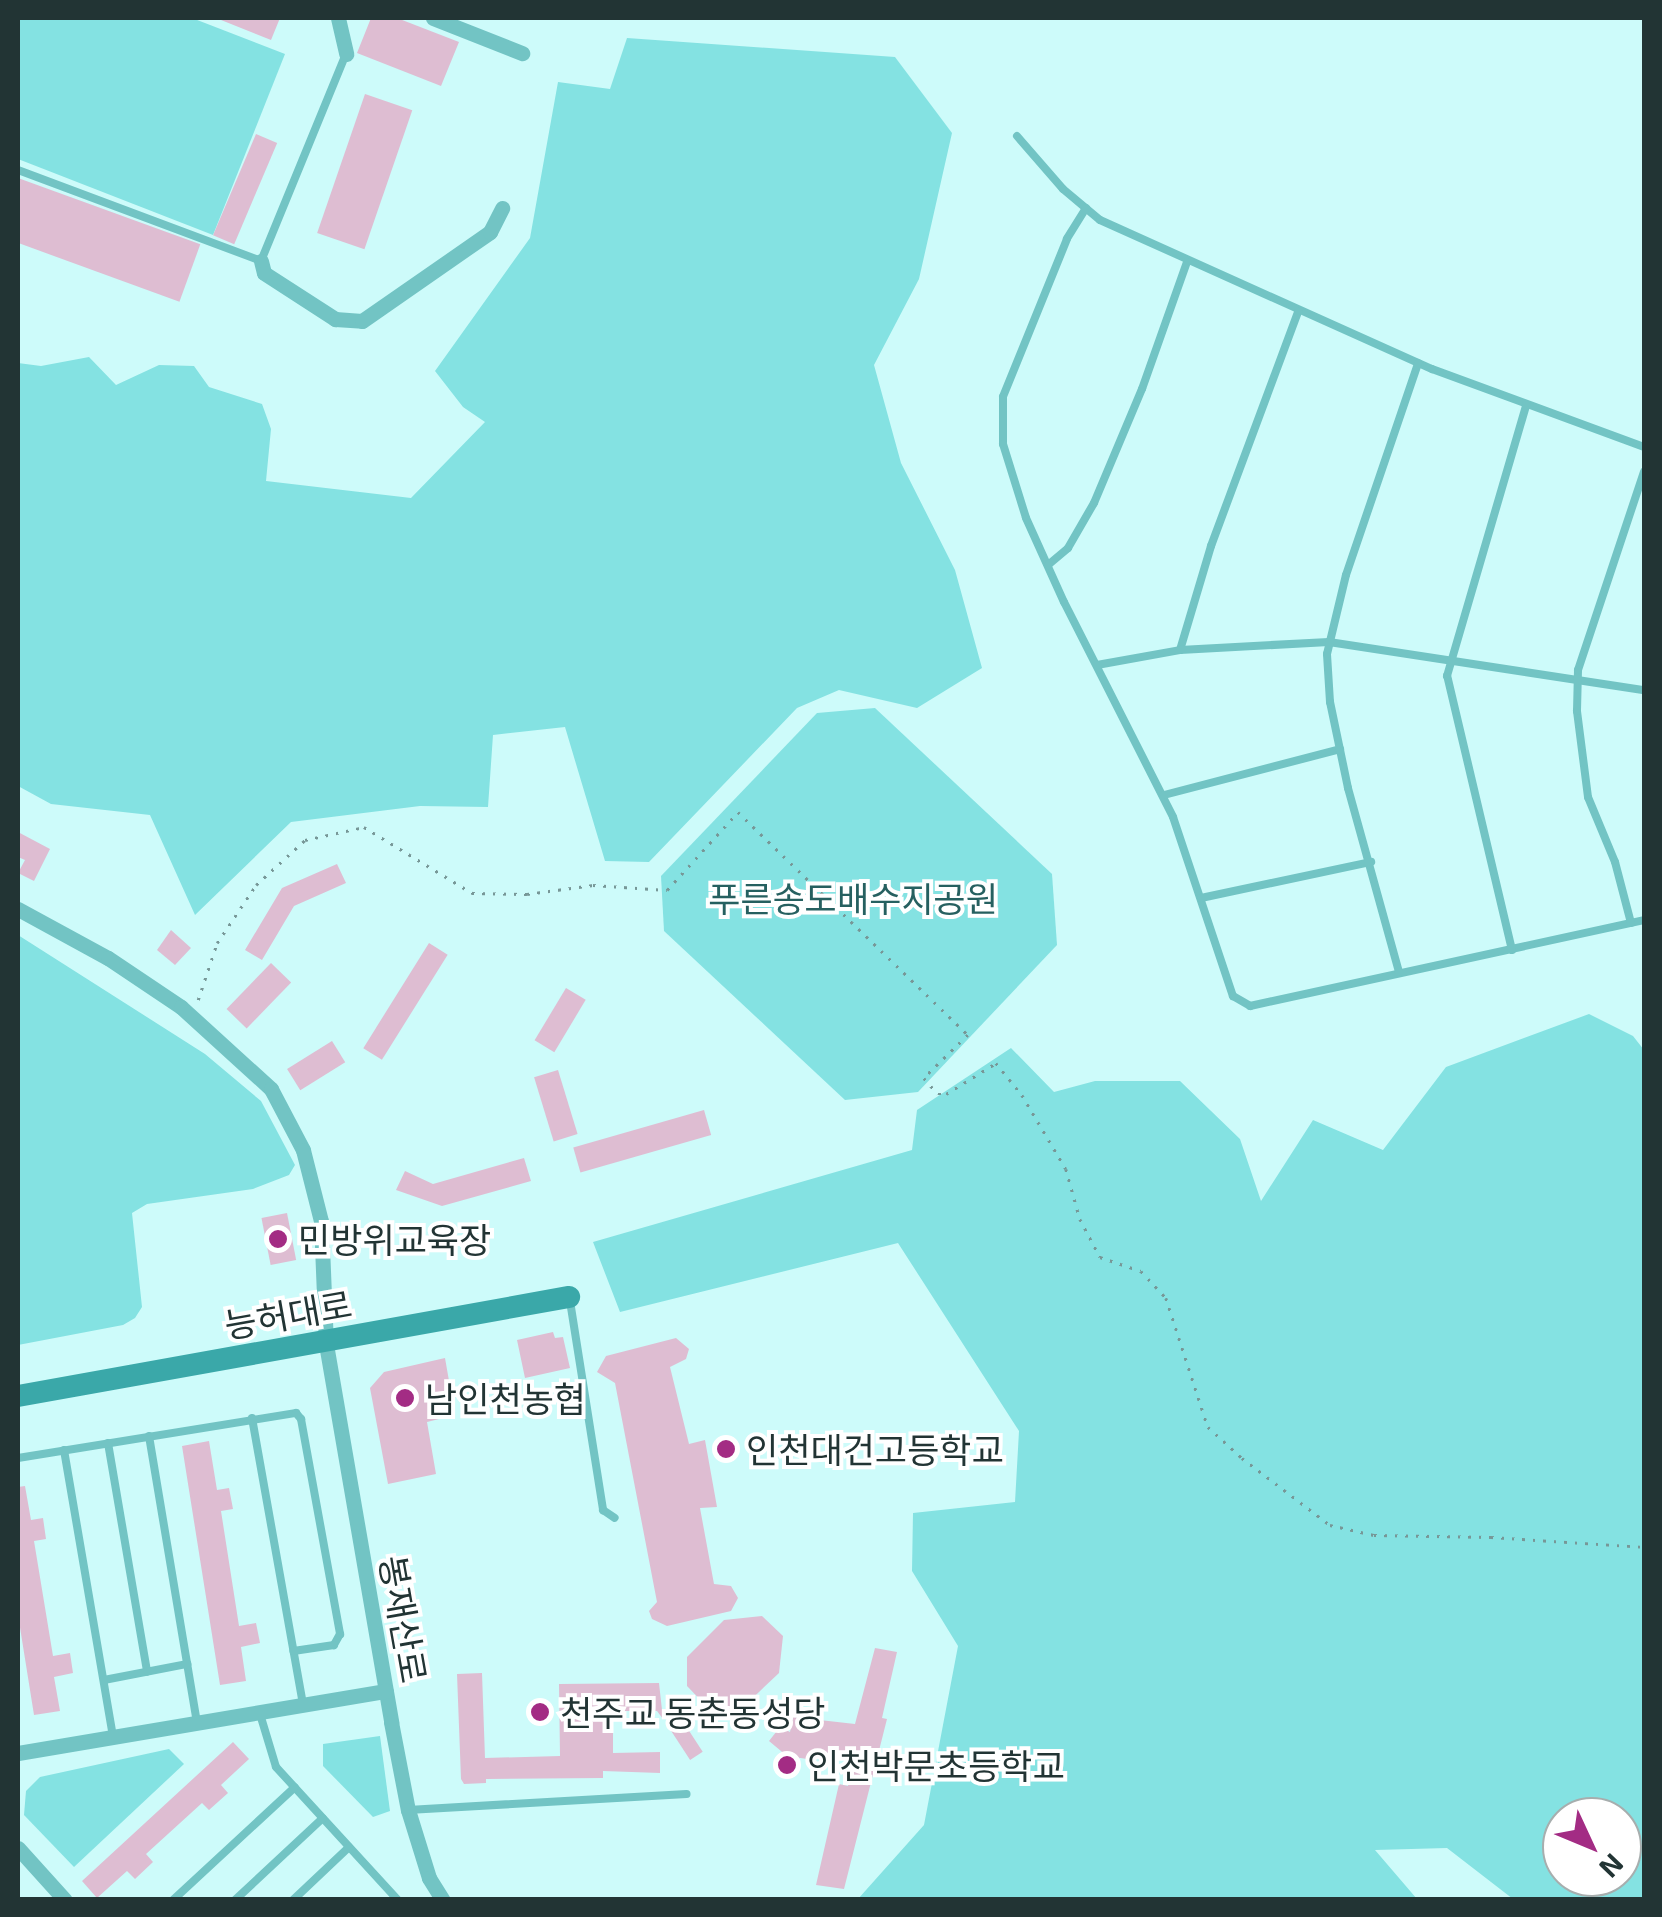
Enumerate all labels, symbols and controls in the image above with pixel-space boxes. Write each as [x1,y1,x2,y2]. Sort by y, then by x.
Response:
park label: 푸른송도배수지공원 [708,877,998,919]
place label: 민방위교육장 [298,1218,491,1260]
marker: 민방위교육장 [267,1228,289,1250]
street label: 능허대로 [221,1282,355,1346]
place label: 남인천농협 [425,1377,586,1419]
marker: 남인천농협 [394,1387,416,1409]
place label: 인천대건고등학교 [746,1428,1004,1470]
marker: 인천대건고등학교 [715,1438,737,1460]
street label: 봉재산로 [372,1552,436,1686]
place label: 천주교 동춘동성당 [560,1691,825,1733]
marker: 천주교 동춘동성당 [529,1701,551,1723]
place label: 인천박문초등학교 [807,1744,1065,1786]
marker: 인천박문초등학교 [776,1754,798,1776]
north arrow [1542,1797,1642,1897]
text: N [1593,1847,1631,1886]

